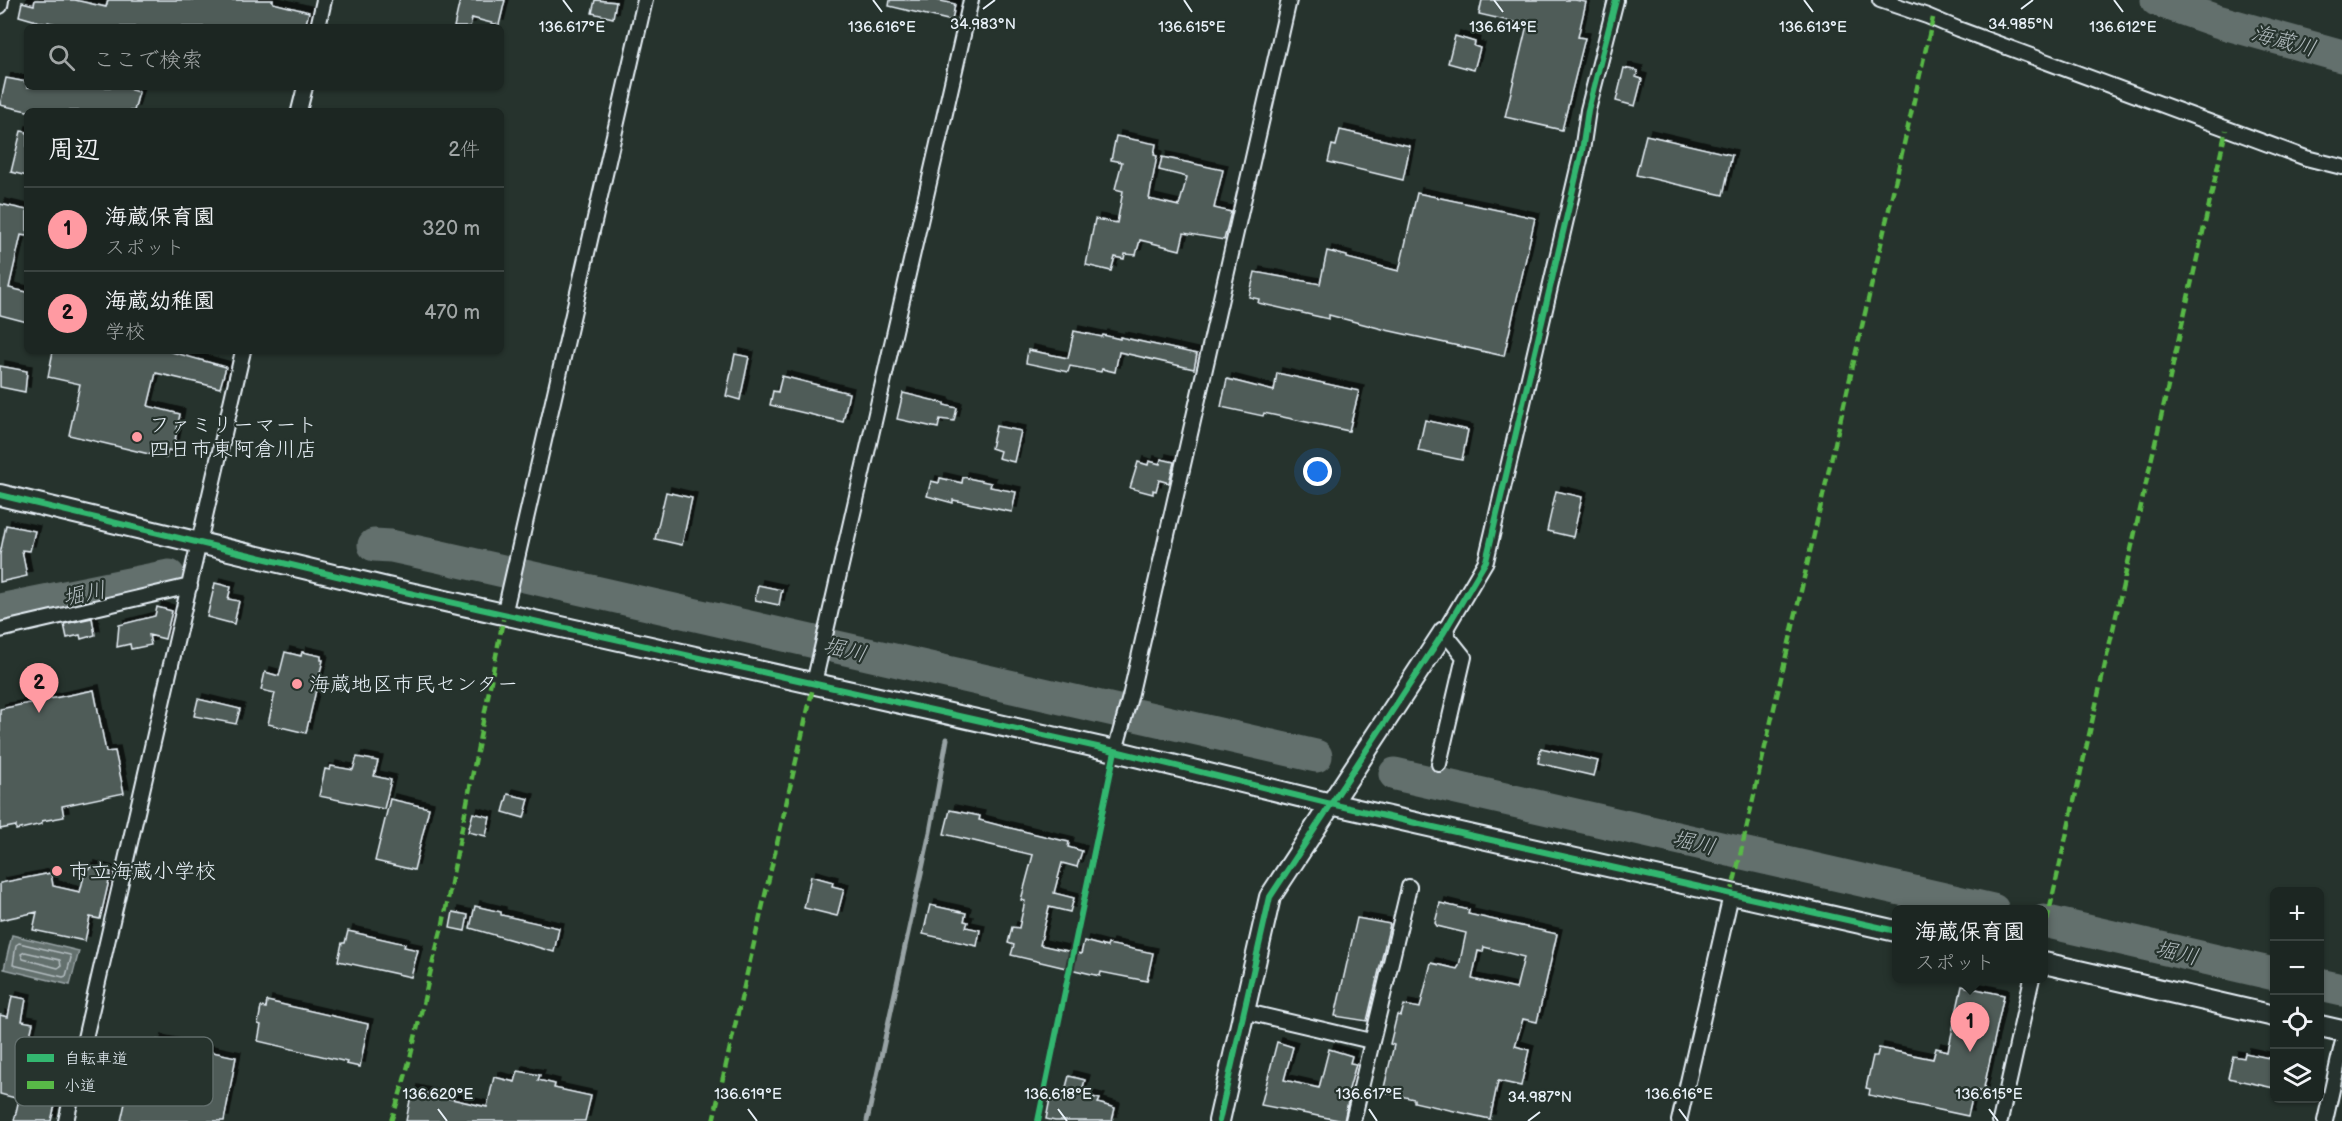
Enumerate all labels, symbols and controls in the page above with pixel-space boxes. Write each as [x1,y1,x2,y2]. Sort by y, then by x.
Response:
text: 34.983°N [950,15,1016,34]
text: 34.985°N [1988,15,2054,34]
text: 136.617°E [539,18,605,37]
text: 136.616°E [848,18,916,37]
text: 136.615°E [1158,18,1226,37]
text: 136.614°E [1469,18,1537,37]
text: 136.613°E [1779,18,1847,37]
text: 136.612°E [2089,18,2157,37]
water label: 海蔵川 [2248,20,2319,63]
search box [24,24,504,90]
icon: search [45,41,78,74]
text: ここで検索 [93,47,203,74]
text: 周辺 [48,135,100,166]
text: 2件 [448,138,480,162]
text: 海蔵保育園 [105,204,215,231]
text: 1 [63,217,72,241]
text: 320 m [422,217,480,241]
text: スポット [105,236,185,260]
text: 海蔵幼稚園 [105,288,215,315]
text: 2 [62,301,73,325]
text: 470 m [424,301,480,325]
text: 学校 [105,320,145,344]
place label: ファミリーマート 四日市東阿倉川店 [149,413,317,462]
marker: ファミリーマート 四日市東阿倉川店 [130,430,144,444]
your location [1303,457,1332,486]
water label: 堀川 [60,577,109,612]
water label: 堀川 [820,632,869,669]
pin: 2 [20,664,58,713]
place label: 海蔵地区市民センター [309,672,518,697]
marker: 海蔵地区市民センター [290,677,304,691]
water label: 堀川 [1669,825,1718,862]
place label: 市立海蔵小学校 [69,859,216,884]
marker: 市立海蔵小学校 [50,864,64,878]
map controls [2270,887,2324,1103]
button: + [2270,887,2324,941]
popup [1892,905,2048,983]
text: 海蔵保育園 [1915,919,2025,946]
water label: 堀川 [2152,935,2201,972]
button: − [2270,941,2324,995]
text: スポット [1915,951,1995,975]
button: locate [2270,995,2324,1049]
pin: 1 [1950,1002,1990,1052]
legend [15,1037,213,1106]
button: layers [2270,1049,2324,1103]
text: 自転車道 [64,1050,128,1069]
text: 小道 [64,1077,96,1096]
text: 136.620°E [403,1085,473,1104]
text: 136.619°E [714,1085,782,1104]
text: 136.618°E [1024,1085,1092,1104]
text: 136.617°E [1336,1085,1402,1104]
text: 136.616°E [1645,1085,1713,1104]
text: 136.615°E [1955,1085,2023,1104]
text: 34.987°N [1508,1088,1572,1107]

